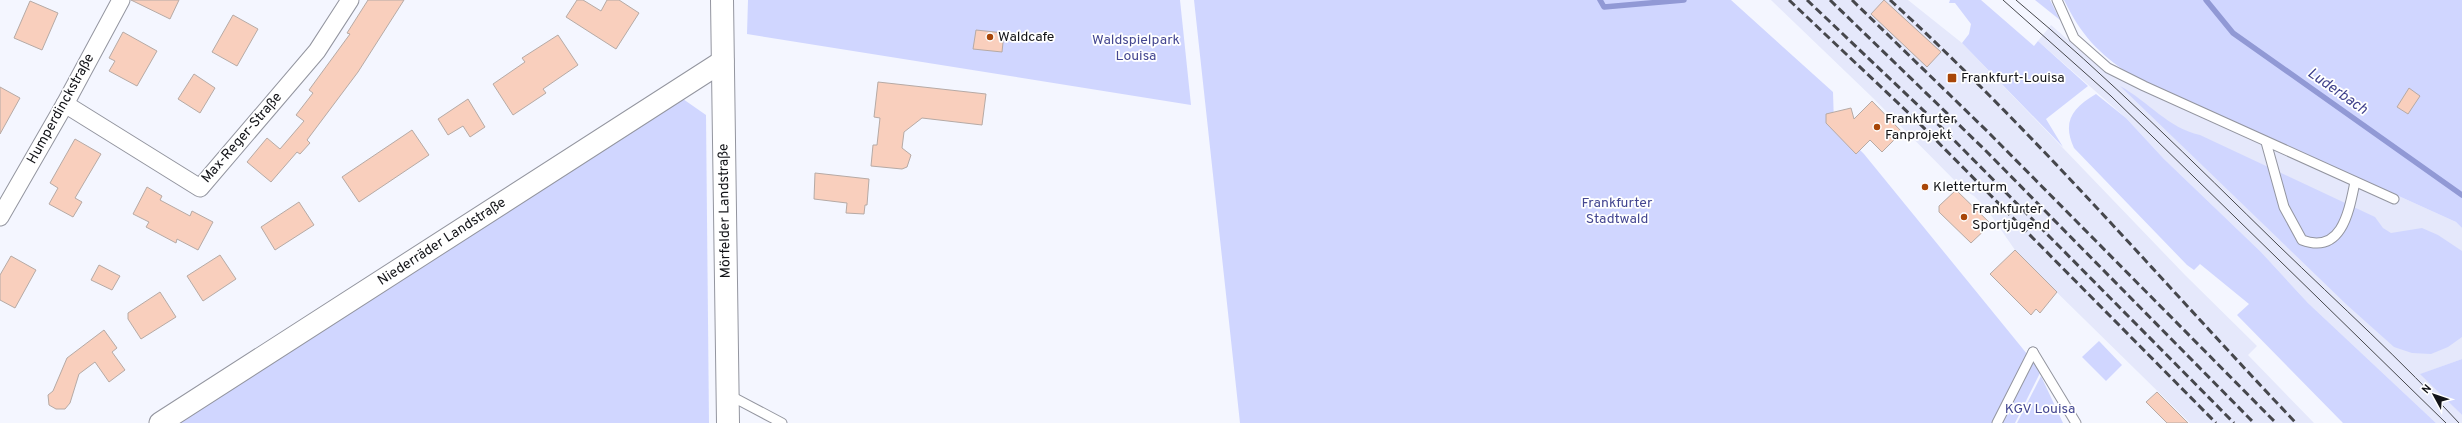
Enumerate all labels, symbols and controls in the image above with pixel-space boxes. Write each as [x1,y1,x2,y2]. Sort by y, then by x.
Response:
place label: Waldcafe [998,29,1054,46]
marker: Waldcafe [985,32,995,42]
park label: Waldspielpark Louisa [1092,32,1180,65]
street label: Humperdinckstraße [24,51,98,167]
water label: Luderbach [2303,64,2371,120]
place label: Frankfurt-Louisa [1961,70,2065,87]
marker: Frankfurt-Louisa [1946,72,1958,84]
street label: Max-Reger-Straße [198,89,286,187]
place label: Frankfurter Fanprojekt [1885,111,1957,144]
marker: Frankfurter Fanprojekt [1872,122,1882,132]
street label: Mörfelder Landstraße [715,143,735,279]
place label: Kletterturm [1933,179,2007,196]
marker: Kletterturm [1920,182,1930,192]
street label: Niederräder Landstraße [375,194,509,290]
park label: Frankfurter Stadtwald [1582,195,1653,228]
place label: Frankfurter Sportjugend [1972,201,2050,234]
marker: Frankfurter Sportjugend [1959,212,1969,222]
north arrow [2414,375,2454,415]
text: N [2419,382,2435,397]
park label: KGV Louisa [2005,401,2075,418]

